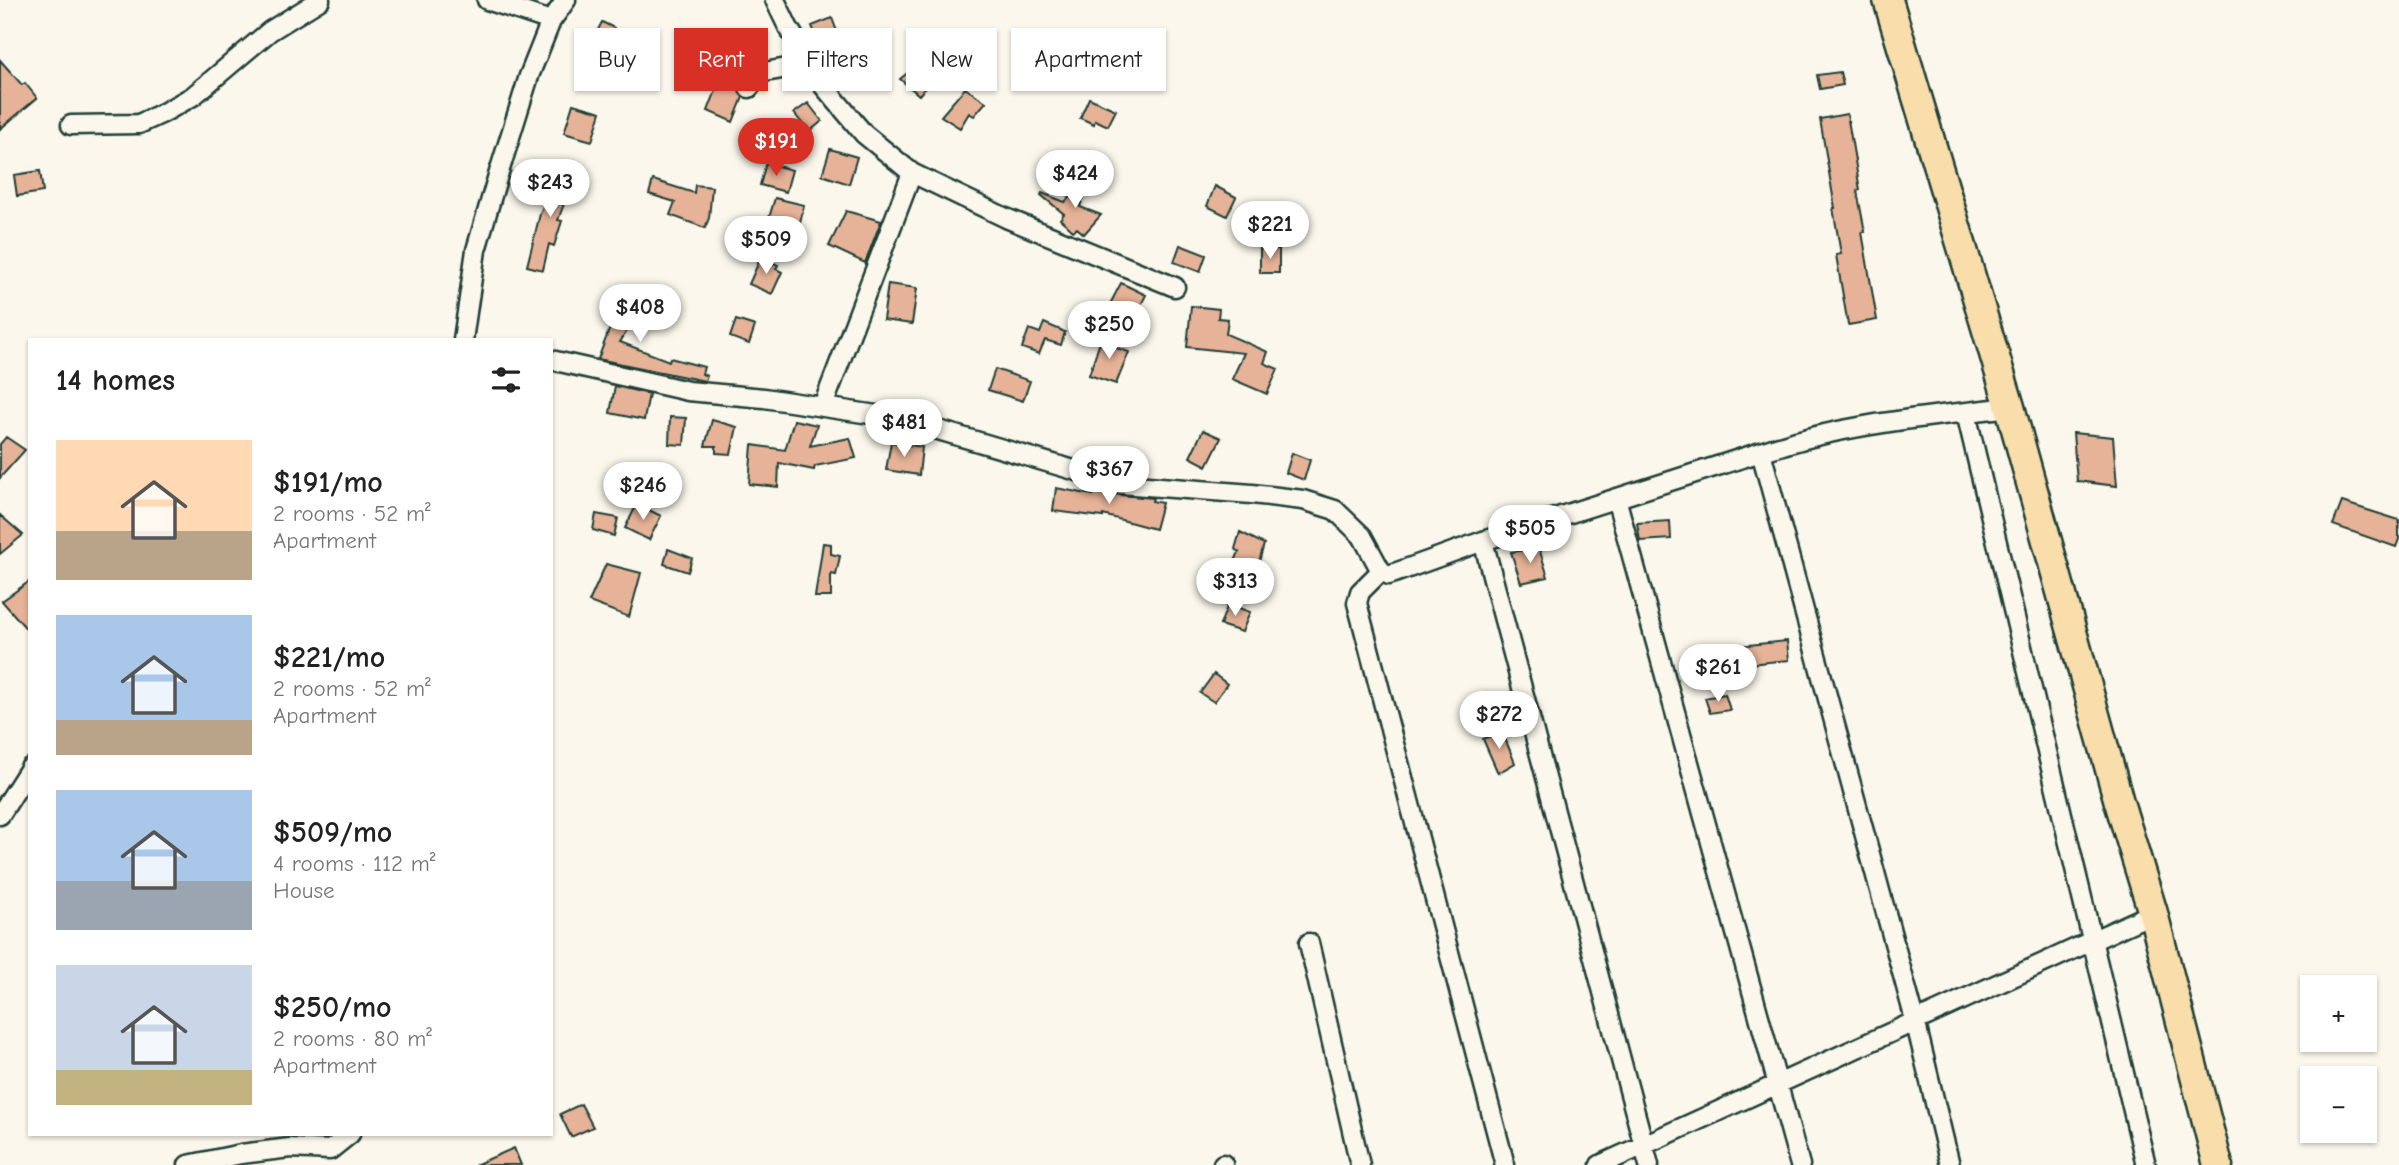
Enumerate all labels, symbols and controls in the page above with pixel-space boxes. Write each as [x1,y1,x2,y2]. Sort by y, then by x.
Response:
chip: Buy [574,28,660,91]
chip: Rent [674,28,768,91]
chip: Filters [782,28,892,91]
chip: New [906,28,997,91]
chip: Apartment [1011,28,1166,91]
pin: $191 [735,118,817,178]
text: $191 [754,127,798,154]
pin: $424 [1034,150,1116,210]
text: $424 [1052,159,1098,186]
pin: $243 [509,160,591,219]
text: $243 [527,168,573,195]
pin: $221 [1229,202,1311,261]
text: $221 [1247,210,1293,237]
pin: $509 [725,216,807,276]
text: $509 [740,225,792,252]
pin: $408 [599,284,681,344]
text: $408 [615,293,665,320]
pin: $250 [1068,302,1150,361]
text: $250 [1084,310,1134,337]
icon: filters [487,361,525,399]
text: 14 homes [56,363,175,398]
pin: $481 [863,400,945,459]
text: $481 [881,408,927,435]
pin: $367 [1068,447,1150,506]
text: $367 [1085,455,1133,482]
pin: $246 [602,462,684,522]
text: $191/mo [273,465,383,500]
icon: home [112,468,196,552]
text: $246 [619,471,667,498]
text: 2 rooms · 52 m² [273,500,431,527]
pin: $505 [1489,505,1571,565]
text: $505 [1504,514,1556,541]
text: Apartment [273,527,376,554]
pin: $313 [1194,558,1276,618]
text: $313 [1212,567,1258,594]
text: $221/mo [273,640,385,675]
icon: home [112,643,196,727]
pin: $261 [1677,644,1759,704]
text: $261 [1695,653,1741,680]
text: 2 rooms · 52 m² [273,675,431,702]
pin: $272 [1458,692,1540,751]
text: $272 [1476,700,1522,727]
text: Apartment [273,702,376,729]
text: $509/mo [273,815,392,850]
icon: home [112,818,196,902]
text: 4 rooms · 112 m² [273,850,436,877]
text: House [273,877,335,904]
map controls [2300,975,2377,1143]
button: + [2300,975,2377,1052]
text: $250/mo [273,990,392,1025]
icon: home [112,993,196,1077]
text: 2 rooms · 80 m² [273,1025,432,1052]
text: Apartment [273,1052,376,1079]
button: − [2300,1066,2377,1143]

